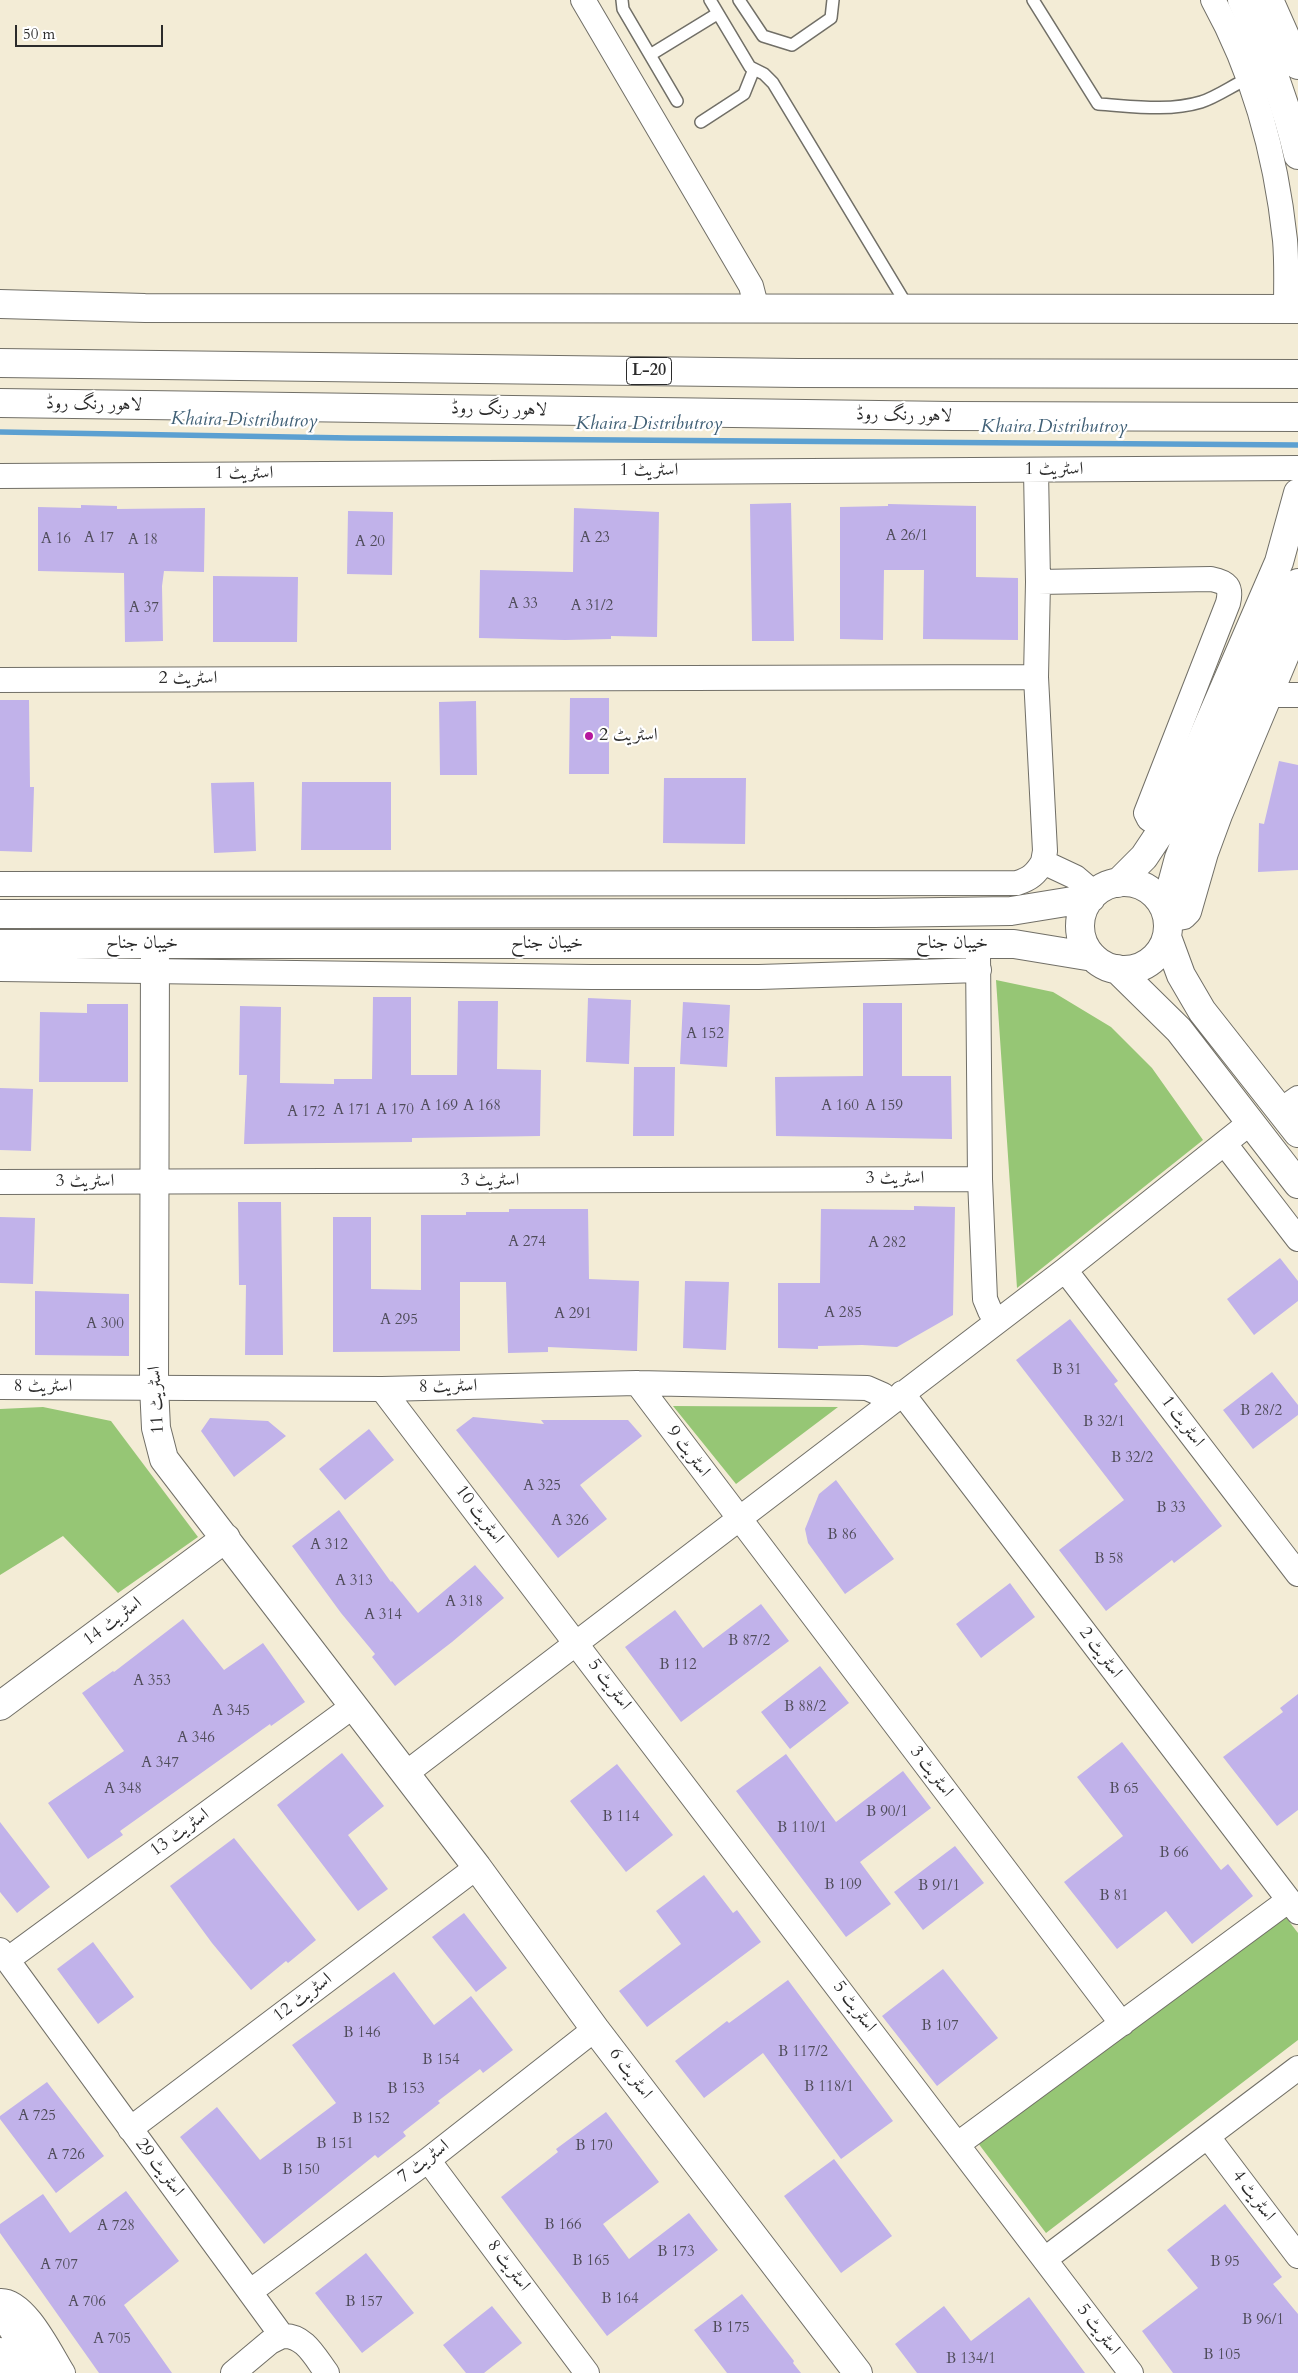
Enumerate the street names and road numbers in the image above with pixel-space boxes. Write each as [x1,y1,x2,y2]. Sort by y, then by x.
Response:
road number: L-20 [626,358,672,384]
street label: لاہور رنگ روڈ [46,393,142,417]
street label: لاہور رنگ روڈ [451,398,547,422]
street label: لاہور رنگ روڈ [856,404,952,428]
street label: اسٹریٹ 1 [1025,459,1083,481]
street label: اسٹریٹ 1 [620,460,678,482]
street label: اسٹریٹ 1 [215,463,273,485]
street label: اسٹریٹ 2 [159,668,217,690]
street label: خیبان جناح [106,933,178,955]
street label: خیبان جناح [511,933,583,955]
street label: خیبان جناح [916,933,988,955]
street label: اسٹریٹ 3 [866,1168,924,1190]
street label: اسٹریٹ 3 [461,1170,519,1192]
street label: اسٹریٹ 3 [56,1171,114,1193]
street label: اسٹریٹ 11 [144,1365,170,1435]
street label: اسٹریٹ 8 [14,1376,72,1398]
street label: اسٹریٹ 8 [418,1376,478,1398]
street label: اسٹریٹ 1 [1156,1392,1208,1452]
street label: اسٹریٹ 9 [662,1422,714,1482]
street label: اسٹریٹ 10 [450,1481,508,1549]
street label: اسٹریٹ 14 [79,1593,147,1651]
street label: اسٹریٹ 2 [1074,1623,1126,1683]
street label: اسٹریٹ 5 [583,1655,635,1715]
street label: اسٹریٹ 3 [905,1742,957,1802]
street label: اسٹریٹ 13 [146,1804,214,1862]
street label: اسٹریٹ 12 [269,1969,337,2027]
street label: اسٹریٹ 5 [828,1977,880,2037]
street label: اسٹریٹ 6 [604,2044,656,2104]
street label: اسٹریٹ 29 [130,2134,188,2202]
street label: اسٹریٹ 7 [394,2136,454,2188]
street label: اسٹریٹ 4 [1227,2166,1279,2226]
street label: اسٹریٹ 8 [482,2236,534,2296]
street label: اسٹریٹ 5 [1072,2300,1124,2360]

